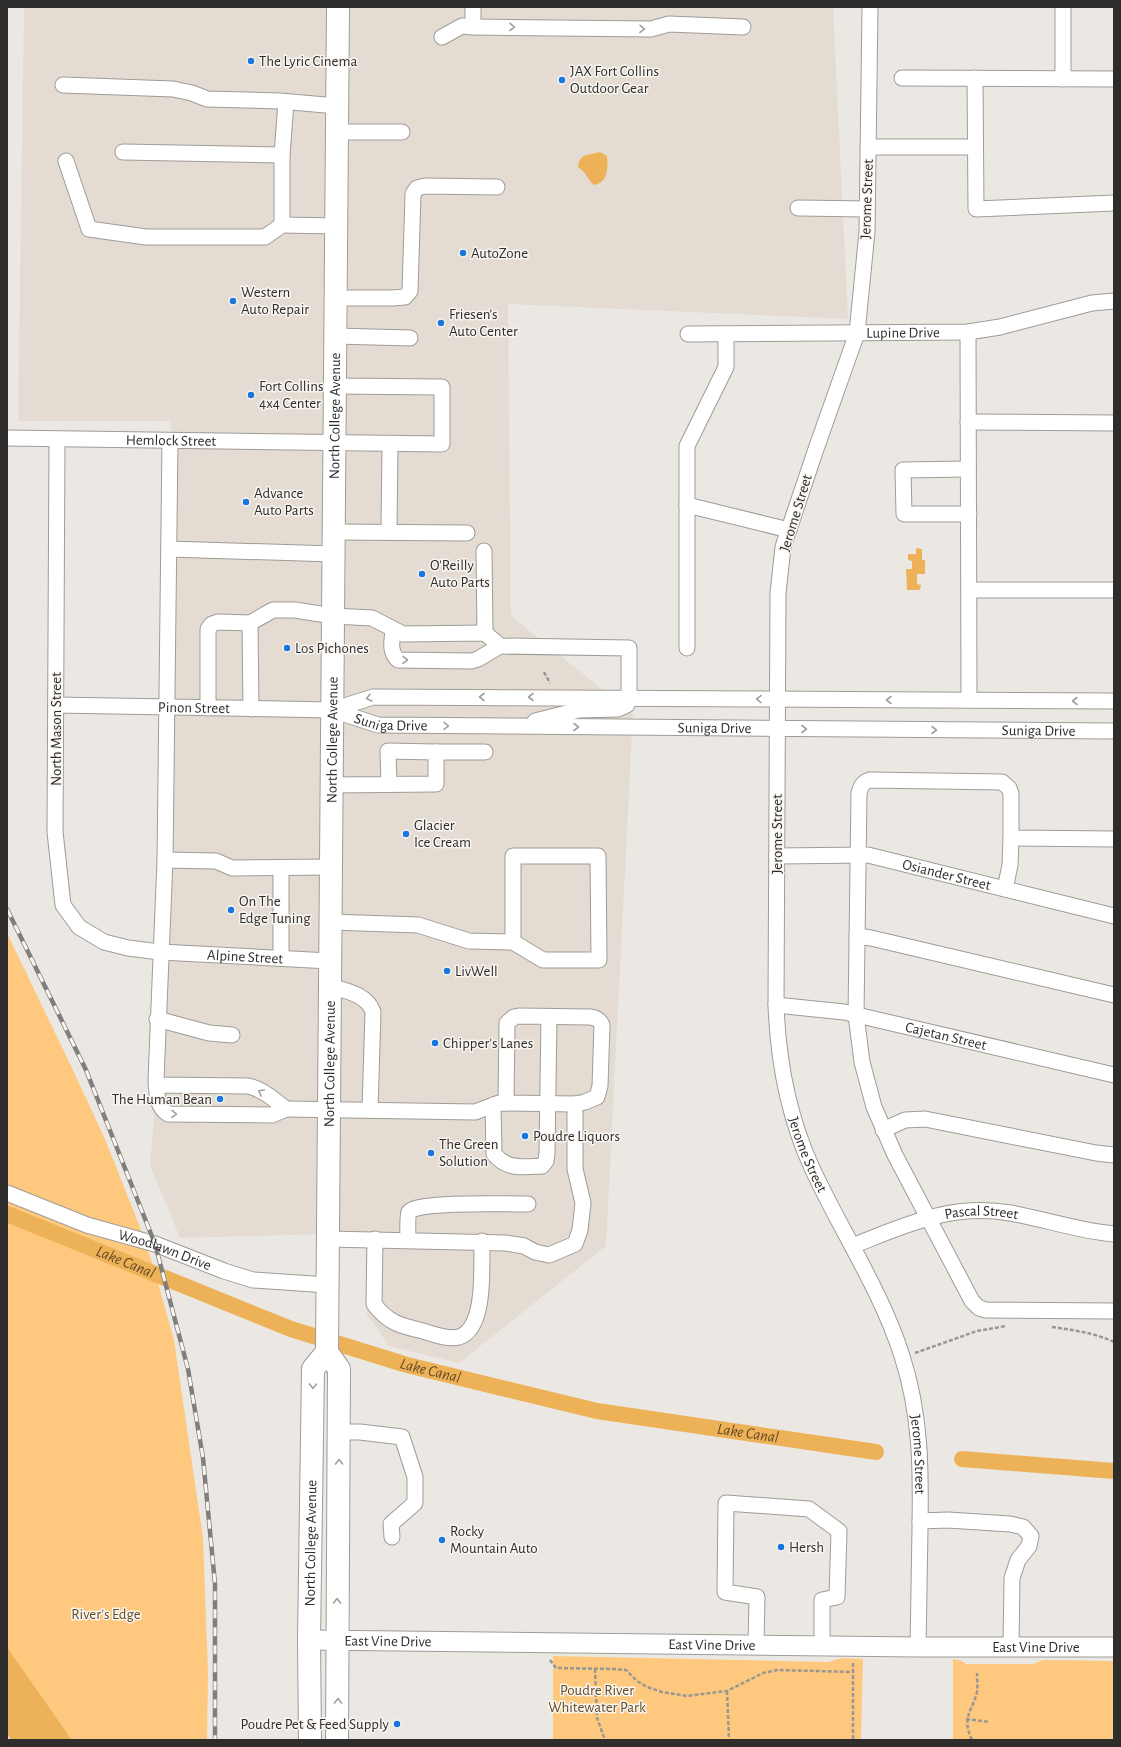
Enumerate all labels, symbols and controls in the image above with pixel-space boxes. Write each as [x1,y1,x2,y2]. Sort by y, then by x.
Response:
one-way arrow [509,23,515,31]
one-way arrow [639,24,645,33]
place label: The Lyric Cinema [259,54,357,69]
marker: The Lyric Cinema [246,56,256,66]
place label: JAX Fort Collins Outdoor Gear [570,64,659,96]
marker: JAX Fort Collins Outdoor Gear [557,75,567,85]
street label: Jerome Street [858,159,876,239]
place label: AutoZone [471,246,528,261]
marker: AutoZone [458,248,468,258]
place label: Western Auto Repair [241,285,309,317]
marker: Western Auto Repair [228,296,238,306]
place label: Friesen’s Auto Center [449,307,518,339]
marker: Friesen’s Auto Center [436,318,446,328]
street label: Lupine Drive [866,325,940,340]
street label: North College Avenue [327,352,343,479]
place label: Fort Collins 4x4 Center [259,379,324,411]
marker: Fort Collins 4x4 Center [246,390,256,400]
street label: Hemlock Street [126,432,217,448]
street label: Jerome Street [777,472,815,553]
place label: Advance Auto Parts [254,486,314,518]
marker: Advance Auto Parts [241,497,251,507]
place label: O'Reilly Auto Parts [430,558,490,590]
marker: O'Reilly Auto Parts [417,569,427,579]
place label: Los Pichones [295,641,369,656]
marker: Los Pichones [282,643,292,653]
one-way arrow [402,656,408,664]
street label: North Mason Street [49,672,64,786]
street label: North College Avenue [324,676,340,803]
one-way arrow [479,693,485,701]
one-way arrow [528,693,534,702]
one-way arrow [366,694,373,702]
one-way arrow [756,695,762,703]
one-way arrow [886,696,892,704]
one-way arrow [1072,697,1078,705]
street label: Pinon Street [158,699,230,716]
street label: Suniga Drive [353,710,428,733]
street label: Suniga Drive [678,720,752,736]
one-way arrow [443,722,449,730]
one-way arrow [573,723,579,731]
street label: Suniga Drive [1002,723,1076,738]
one-way arrow [801,725,807,733]
one-way arrow [931,726,937,734]
street label: Jerome Street [770,794,785,874]
place label: Glacier Ice Cream [414,818,471,850]
marker: Glacier Ice Cream [401,829,411,839]
street label: Osiander Street [901,856,993,893]
place label: On The Edge Tuning [239,894,311,926]
marker: On The Edge Tuning [226,905,236,915]
street label: Alpine Street [207,947,284,966]
place label: LivWell [455,964,498,979]
marker: LivWell [442,966,452,976]
street label: North College Avenue [321,1000,337,1127]
street label: Cajetan Street [904,1019,988,1053]
place label: Chipper's Lanes [443,1036,533,1051]
marker: Chipper's Lanes [430,1038,440,1048]
one-way arrow [258,1089,265,1096]
place label: The Human Bean [112,1092,212,1107]
marker: The Human Bean [215,1094,225,1104]
one-way arrow [171,1109,177,1118]
street label: Jerome Street [786,1115,830,1195]
place label: Poudre Liquors [533,1129,620,1144]
marker: Poudre Liquors [520,1131,530,1141]
place label: The Green Solution [439,1137,499,1169]
marker: The Green Solution [426,1148,436,1158]
street label: Pascal Street [943,1203,1020,1222]
street label: Woodlawn Drive [117,1227,214,1273]
water label: Lake Canal [94,1243,157,1281]
water label: Lake Canal [398,1355,463,1386]
one-way arrow [309,1383,317,1389]
street label: Jerome Street [908,1413,928,1495]
water label: Lake Canal [716,1421,780,1446]
one-way arrow [335,1459,343,1465]
street label: North College Avenue [302,1479,319,1606]
place label: Rocky Mountain Auto [450,1524,538,1556]
marker: Rocky Mountain Auto [437,1535,447,1545]
place label: Hersh [789,1540,824,1555]
marker: Hersh [776,1542,786,1552]
one-way arrow [333,1598,341,1604]
park label: River's Edge [71,1607,141,1622]
street label: East Vine Drive [344,1633,432,1649]
street label: East Vine Drive [668,1637,756,1653]
street label: East Vine Drive [992,1640,1080,1655]
park label: Poudre River Whitewater Park [548,1683,646,1715]
one-way arrow [333,1698,342,1704]
place label: Poudre Pet & Feed Supply [240,1717,390,1732]
marker: Poudre Pet & Feed Supply [392,1719,402,1729]

